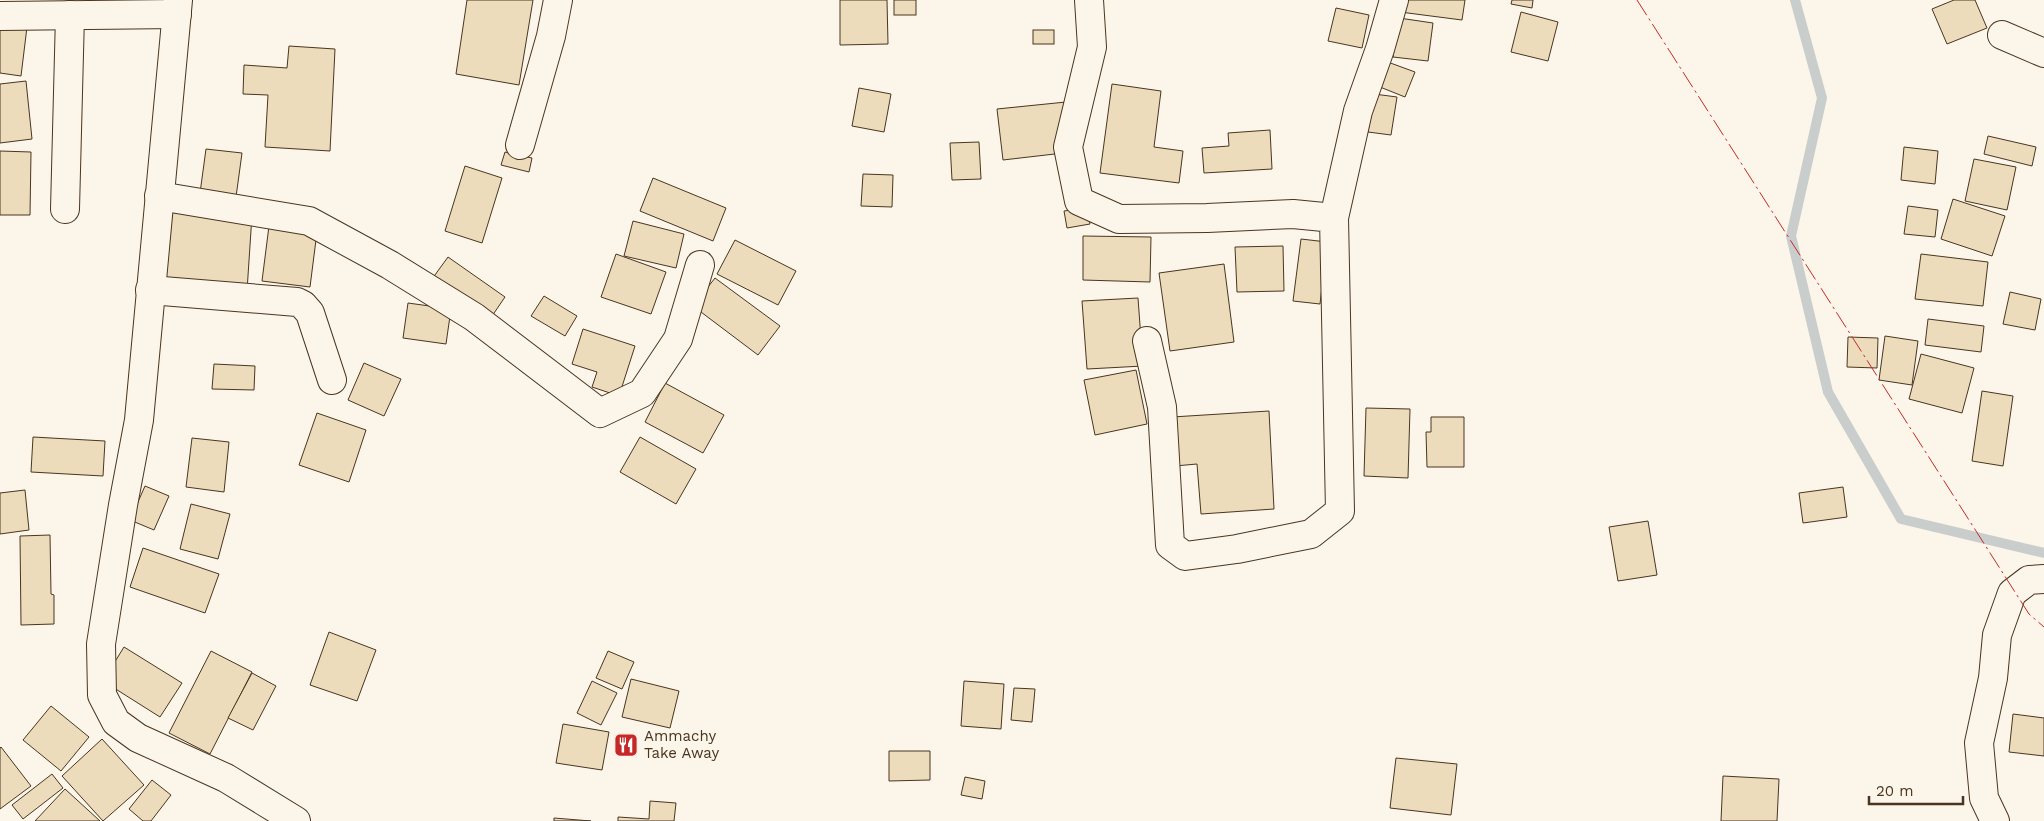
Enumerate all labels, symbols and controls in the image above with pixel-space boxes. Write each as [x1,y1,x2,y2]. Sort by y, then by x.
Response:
place label: Ammachy Take Away [644,727,719,762]
restaurant icon: Ammachy Take Away [613,732,639,758]
scale bar [1869,774,1963,806]
text: 20 m [1876,782,1914,800]

